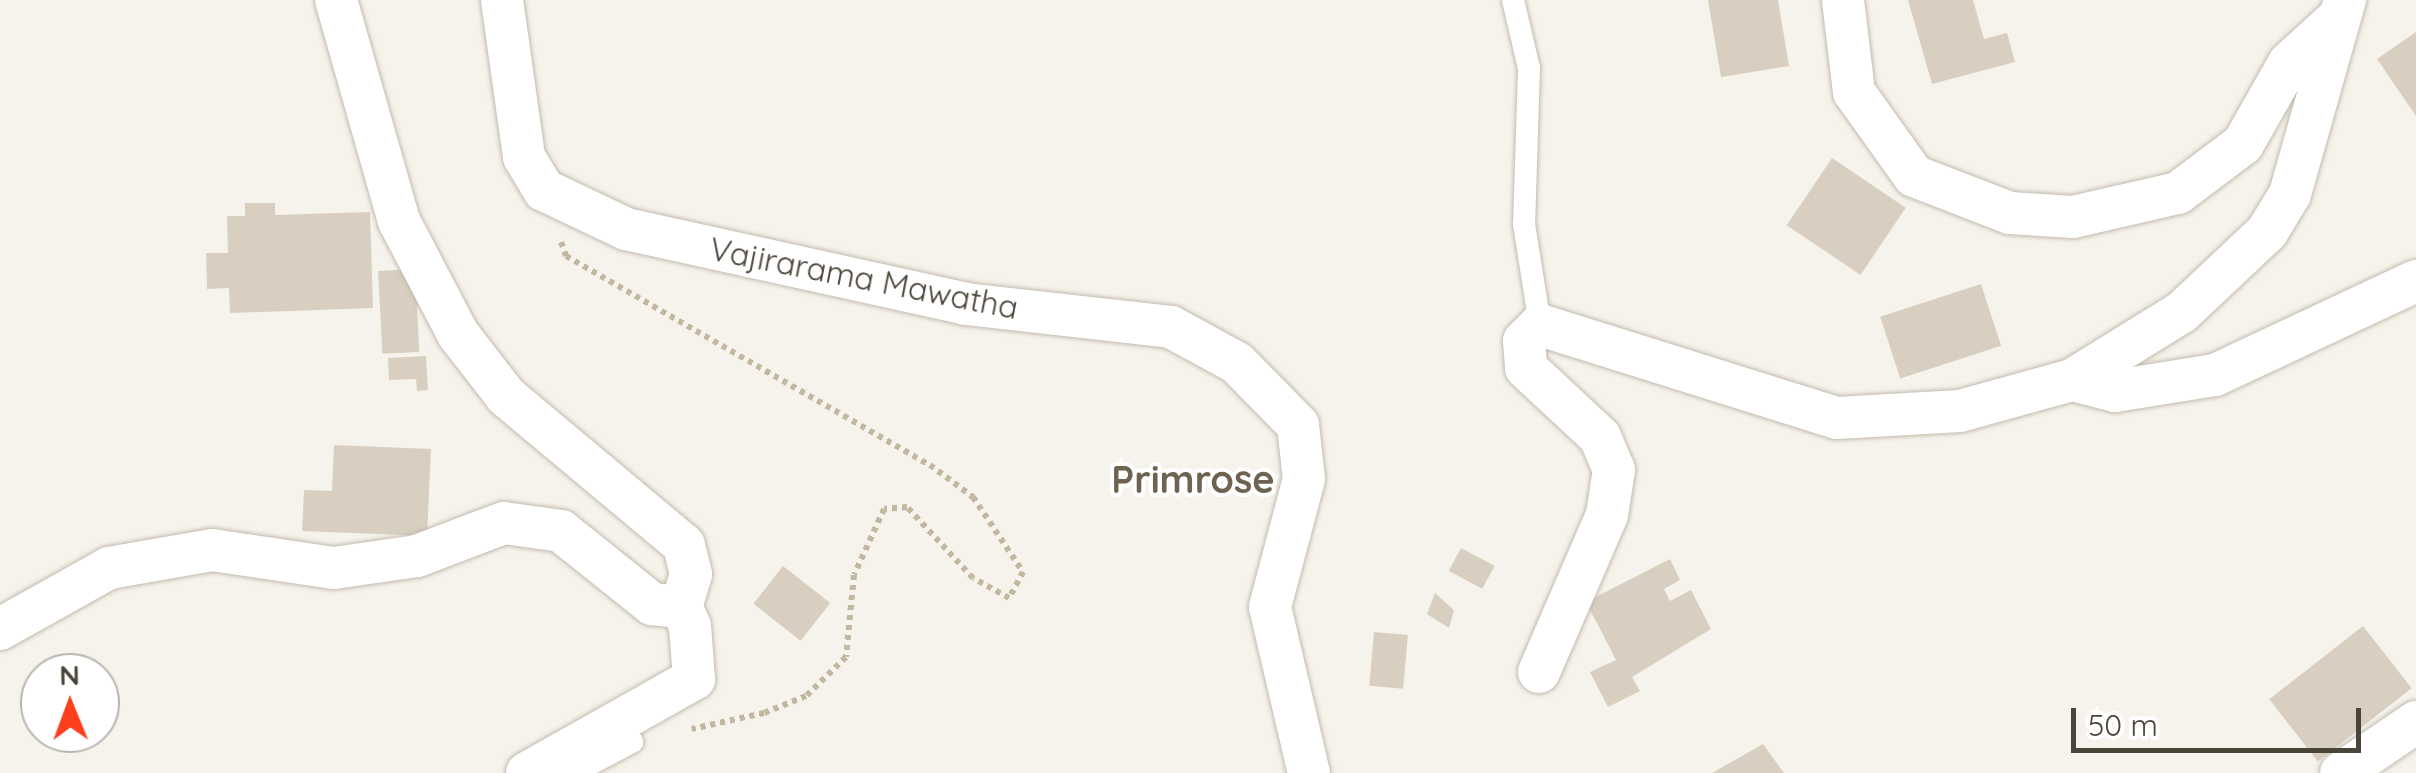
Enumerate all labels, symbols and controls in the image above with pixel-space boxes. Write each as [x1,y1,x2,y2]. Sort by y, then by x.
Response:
street label: Vajirarama Mawatha [707,229,1021,327]
district label: Primrose [1111,457,1275,503]
north arrow [20,653,120,753]
text: N [59,657,80,692]
scale bar [2076,688,2366,750]
text: 50 m [2088,706,2158,744]

